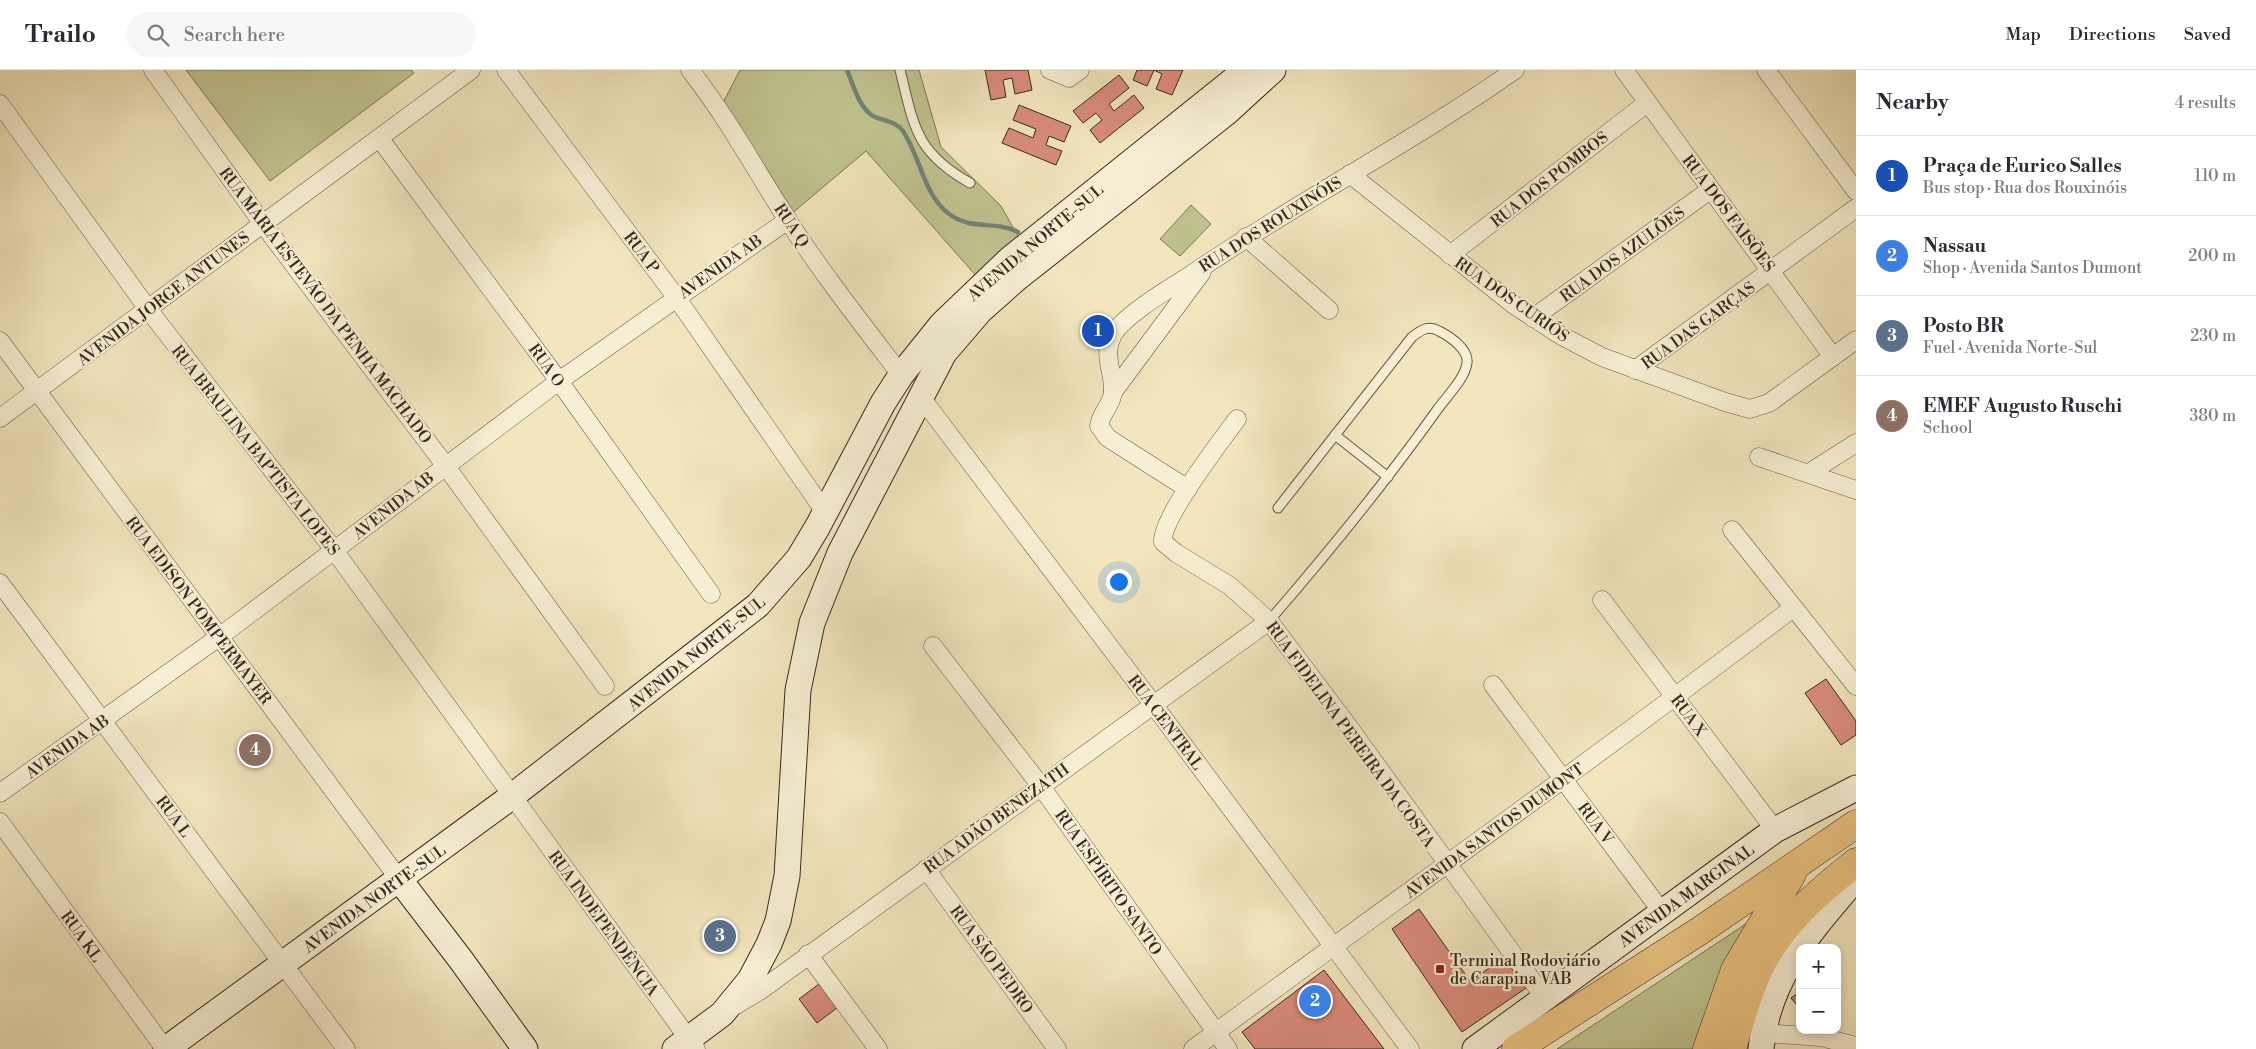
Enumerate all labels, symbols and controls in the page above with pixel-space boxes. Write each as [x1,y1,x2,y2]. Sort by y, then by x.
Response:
search box [126,12,476,57]
text: Trailo [25,20,96,50]
icon: search [144,21,172,49]
text: Search here [184,23,285,47]
text: Map [2005,23,2041,46]
text: Directions [2069,23,2156,46]
text: Saved [2184,23,2231,46]
text: Nearby [1876,90,1949,116]
text: 4 results [2175,93,2236,113]
street label: RUA DOS POMBOS [1487,128,1612,232]
street label: RUA DOS FAISÕES [1678,149,1781,276]
text: Praça de Eurico Salles [1923,154,2122,178]
street label: RUA MARIA ESTEVÃO DA PENHA MACHADO [215,162,438,448]
text: 1 [1888,166,1896,186]
text: 110 m [2194,166,2236,186]
street label: RUA DOS ROUXINÓIS [1194,171,1346,277]
text: Bus stop · Rua dos Rouxinóis [1923,178,2127,198]
street label: AVENIDA NORTE-SUL [963,180,1108,306]
street label: RUA Q [769,200,813,251]
street label: RUA DOS AZULÕES [1554,200,1689,307]
street label: AVENIDA JORGE ANTUNES [73,227,254,371]
street label: RUA P [619,228,663,277]
street label: AVENIDA AB [674,231,766,304]
text: Nassau [1923,234,1986,258]
text: 2 [1887,246,1897,266]
text: 200 m [2188,246,2236,266]
street label: RUA DOS CURIÓS [1450,251,1574,347]
text: Shop · Avenida Santos Dumont [1923,258,2142,278]
street label: RUA DAS GARÇAS [1638,278,1759,374]
pin: 1 [1082,312,1114,350]
text: Posto BR [1923,314,2004,338]
text: 3 [1887,326,1897,346]
text: 230 m [2190,326,2236,346]
text: Fuel · Avenida Norte-Sul [1923,338,2097,358]
street label: RUA O [524,340,569,391]
street label: RUA BRAULINA BAPTISTA LOPES [167,341,344,560]
text: EMEF Augusto Ruschi [1923,394,2122,418]
text: 4 [1887,406,1897,426]
text: 380 m [2189,406,2236,426]
text: School [1923,418,1972,438]
street label: AVENIDA AB [348,468,438,544]
street label: RUA EDISON POMPERMAYER [121,513,276,709]
your location [1106,569,1132,595]
street label: AVENIDA NORTE-SUL [623,592,770,716]
street label: RUA FIDELINA PEREIRA DA COSTA [1261,618,1440,852]
street label: RUA CENTRAL [1123,671,1208,774]
street label: RUA X [1666,691,1711,741]
street label: AVENIDA AB [21,711,113,784]
pin: 4 [239,731,271,769]
street label: RUA ADÃO BENEZATH [918,757,1073,878]
street label: AVENIDA SANTOS DUMONT [1400,759,1588,903]
street label: RUA L [151,792,195,842]
street label: RUA V [1573,799,1618,849]
street label: RUA ESPÍRITO SANTO [1050,805,1168,959]
street label: AVENIDA NORTE-SUL [299,840,450,958]
street label: AVENIDA MARGINAL [1614,840,1759,952]
street label: RUA INDEPENDÊNCIA [544,846,665,1001]
street label: RUA SÃO PEDRO [945,900,1040,1018]
street label: RUA KL [56,907,107,966]
pin: 3 [704,917,736,955]
map controls [1796,944,1841,1034]
button: + [1796,944,1841,989]
place label: Terminal Rodoviário de Carapina VAB [1450,951,1601,989]
marker: Terminal Rodoviário de Carapina VAB [1434,963,1446,975]
pin: 2 [1299,982,1331,1020]
button: − [1796,989,1841,1034]

